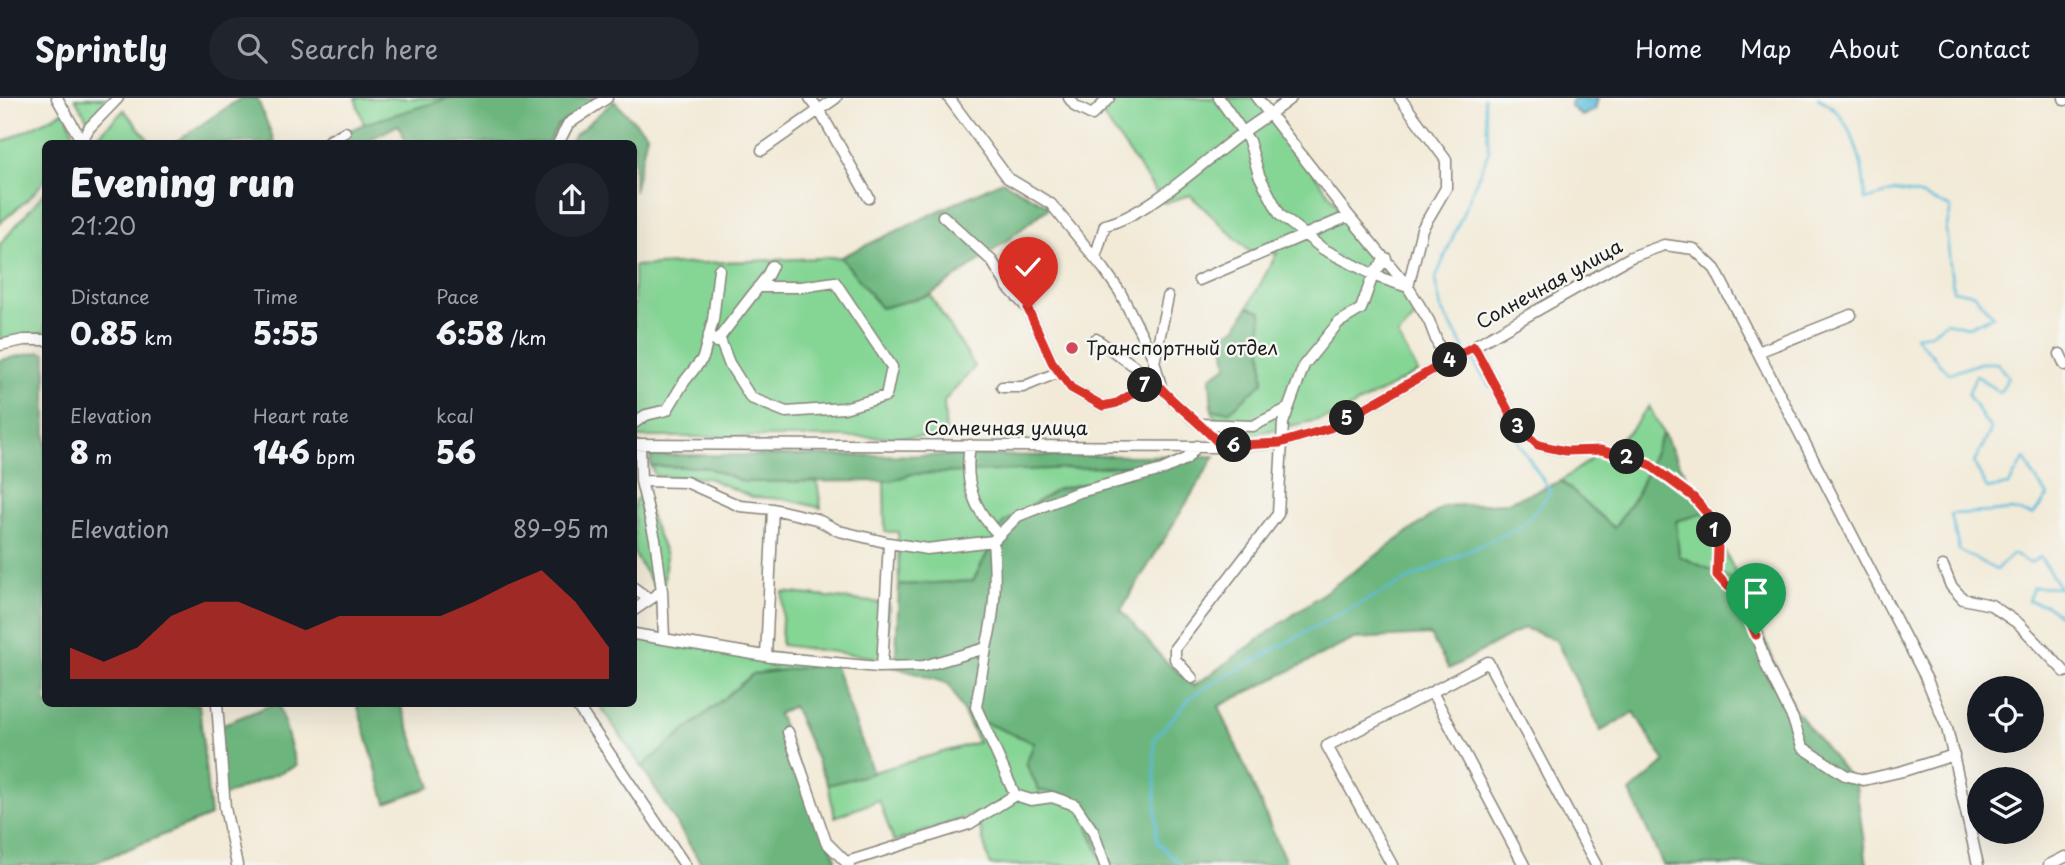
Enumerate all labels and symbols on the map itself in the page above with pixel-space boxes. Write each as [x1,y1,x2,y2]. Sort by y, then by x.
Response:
street label: Солнечная улица [1470,231,1627,335]
pin [998,237,1058,309]
place label: Транспортный отдел [1086,333,1278,361]
marker: Транспортный отдел [1064,340,1080,356]
pin: 4 [1432,342,1468,378]
pin: 7 [1128,368,1162,402]
pin: 5 [1330,400,1364,436]
pin: 3 [1500,408,1536,444]
street label: Солнечная улица [924,413,1088,441]
pin: 6 [1216,428,1252,462]
pin: 2 [1610,440,1644,474]
pin: 1 [1696,512,1732,548]
pin [1726,563,1786,635]

